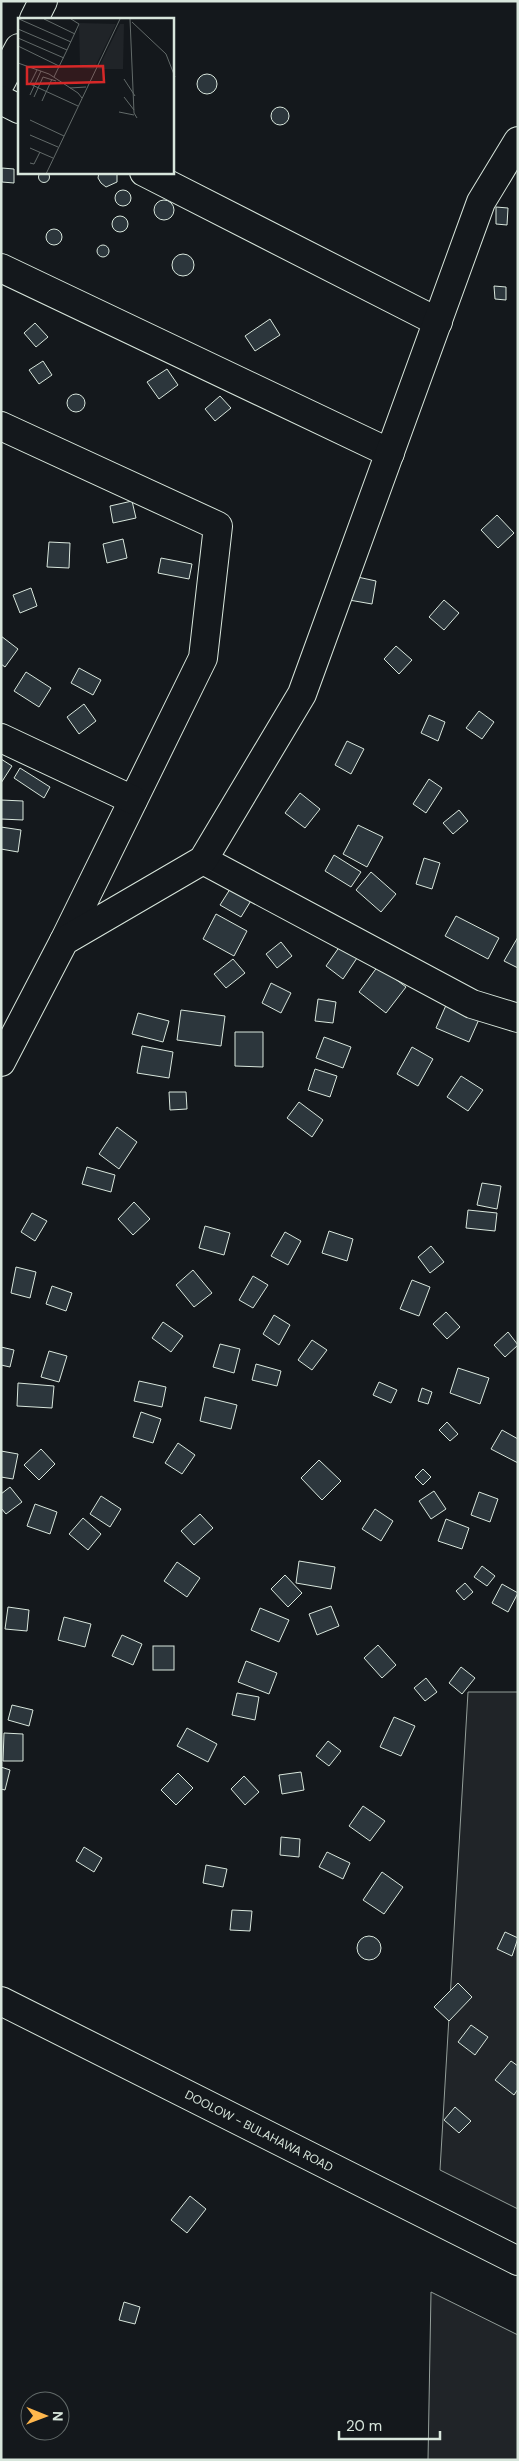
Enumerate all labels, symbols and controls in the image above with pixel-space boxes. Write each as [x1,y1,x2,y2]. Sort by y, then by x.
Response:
inset map [18,18,174,174]
street label: DOOLOW - BULAHAWA ROAD [182,2087,336,2175]
north arrow [20,2391,70,2441]
scale bar [339,2408,440,2440]
text: N [49,2411,67,2421]
text: 20 m [346,2416,382,2436]

